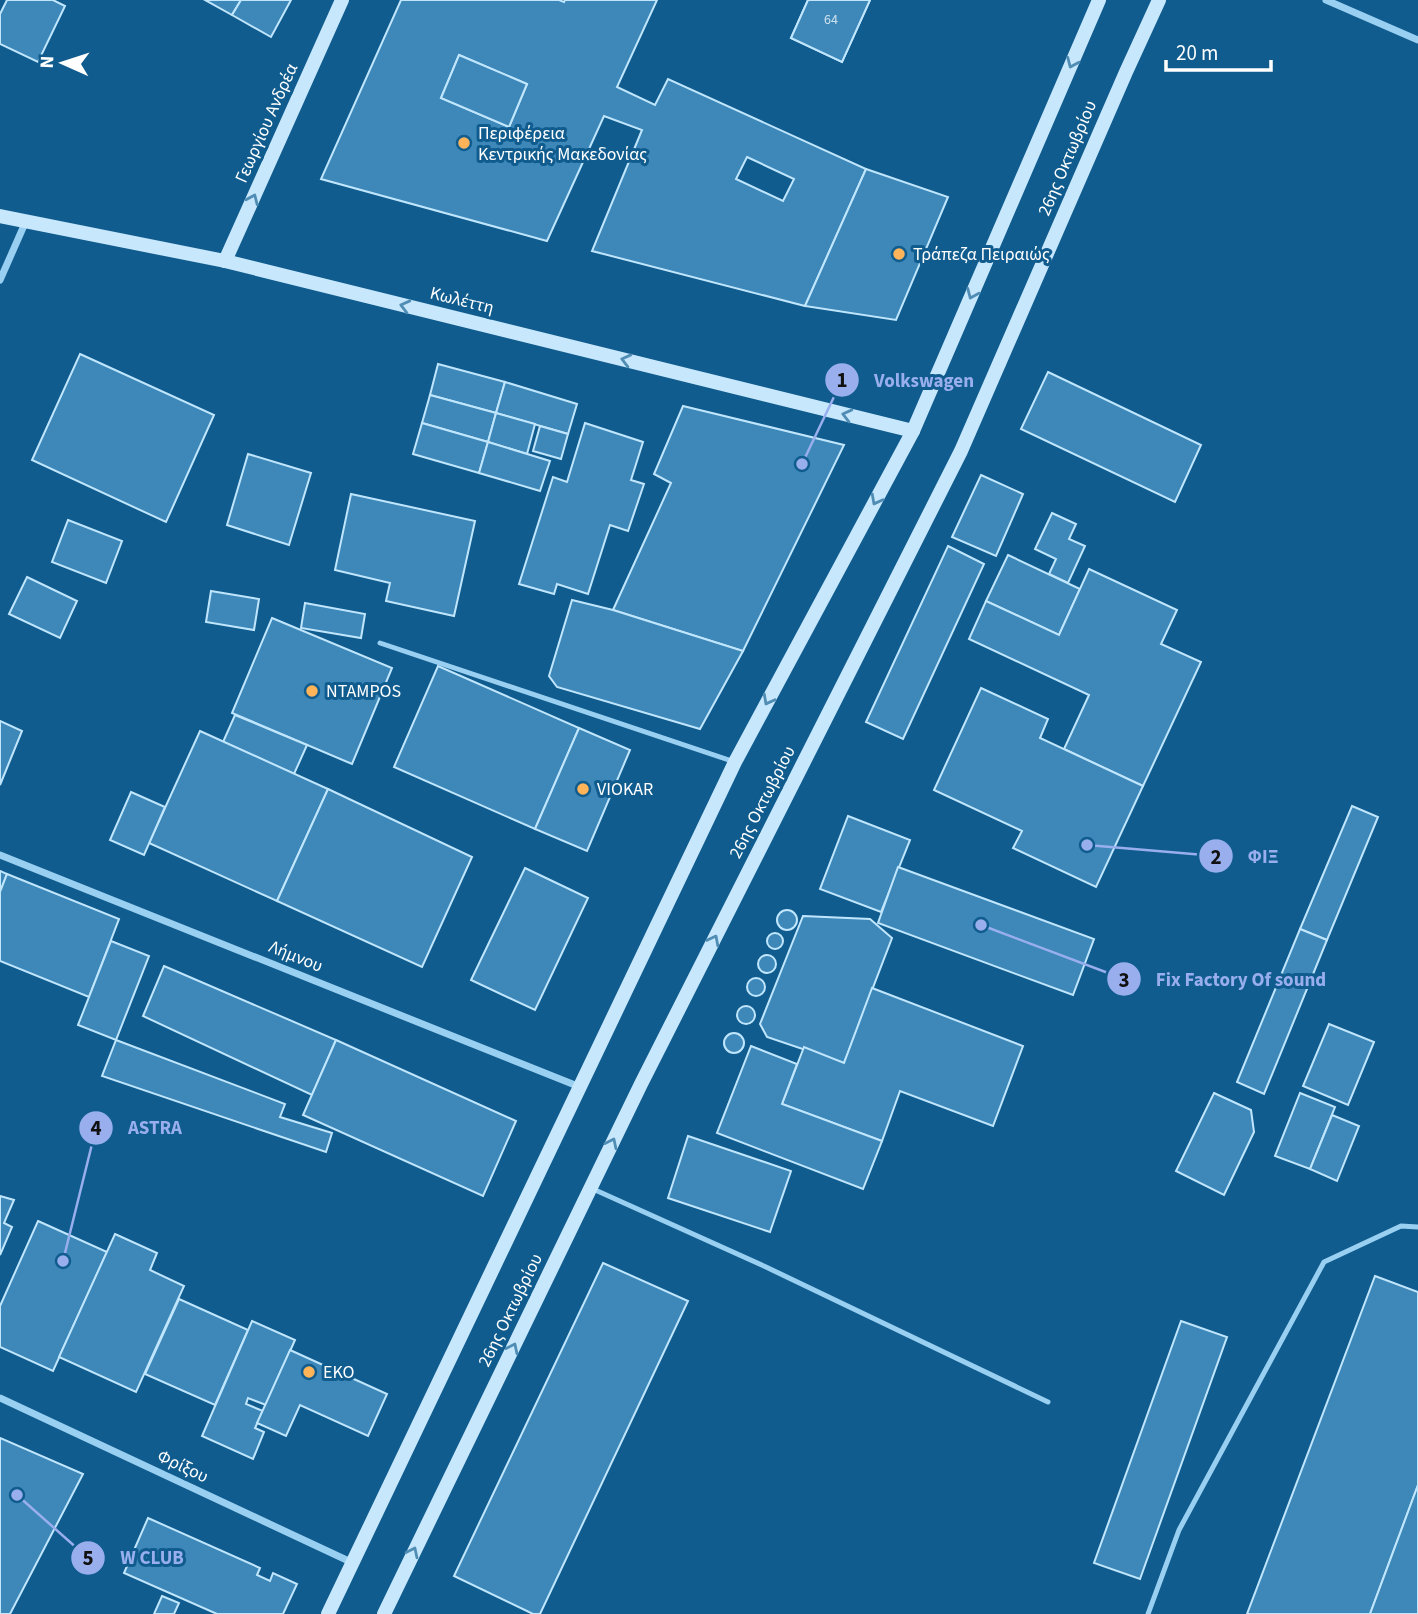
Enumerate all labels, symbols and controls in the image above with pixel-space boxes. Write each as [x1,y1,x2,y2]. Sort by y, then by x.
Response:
house number: 64 [824,10,838,30]
north arrow [28,28,98,98]
scale bar [1166,28,1271,72]
text: 20 m [1176,38,1218,68]
text: N [34,55,61,69]
one-way arrow [1066,55,1080,68]
street label: Γεωργίου Ανδρέα [229,60,304,187]
street label: 26ης Οκτωβρίου [1032,97,1103,220]
place label: Περιφέρεια Κεντρικής Μακεδονίας [478,121,647,167]
marker: Περιφέρεια Κεντρικής Μακεδονίας [456,135,472,151]
one-way arrow [245,194,259,206]
place label: Τράπεζα Πειραιώς [913,242,1050,267]
marker: Τράπεζα Πειραιώς [891,246,907,262]
street label: Κωλέττη [427,280,497,321]
one-way arrow [966,287,980,299]
one-way arrow [399,300,411,314]
one-way arrow [620,354,632,368]
callout: Volkswagen [825,360,988,400]
text: 1 [836,365,848,395]
text: Volkswagen [873,368,974,395]
one-way arrow [841,409,853,423]
one-way arrow [871,493,884,505]
place label: NTAMPOS [326,679,401,704]
marker: NTAMPOS [304,683,320,699]
one-way arrow [763,693,776,705]
street label: 26ης Οκτωβρίου [723,742,802,863]
place label: VIOKAR [597,777,653,802]
marker: VIOKAR [575,781,591,797]
callout: ΦΙΞ [1198,836,1292,876]
text: 2 [1210,842,1222,872]
text: ΦΙΞ [1247,844,1279,871]
street label: Λήμνου [265,934,327,979]
one-way arrow [705,935,719,947]
callout: Fix Factory Of sound [1107,959,1340,999]
text: 3 [1118,965,1130,995]
text: Fix Factory Of sound [1156,967,1326,994]
callout: ASTRA [79,1108,196,1148]
text: 4 [90,1113,102,1143]
text: ASTRA [127,1115,182,1142]
one-way arrow [604,1138,618,1150]
street label: 26ης Οκτωβρίου [472,1249,549,1371]
one-way arrow [504,1343,518,1355]
place label: EKO [323,1360,355,1385]
marker: EKO [301,1364,317,1380]
street label: Φρίξου [153,1444,212,1489]
callout: W CLUB [71,1538,198,1578]
text: 5 [82,1543,94,1573]
text: W CLUB [120,1545,184,1572]
one-way arrow [405,1547,419,1559]

